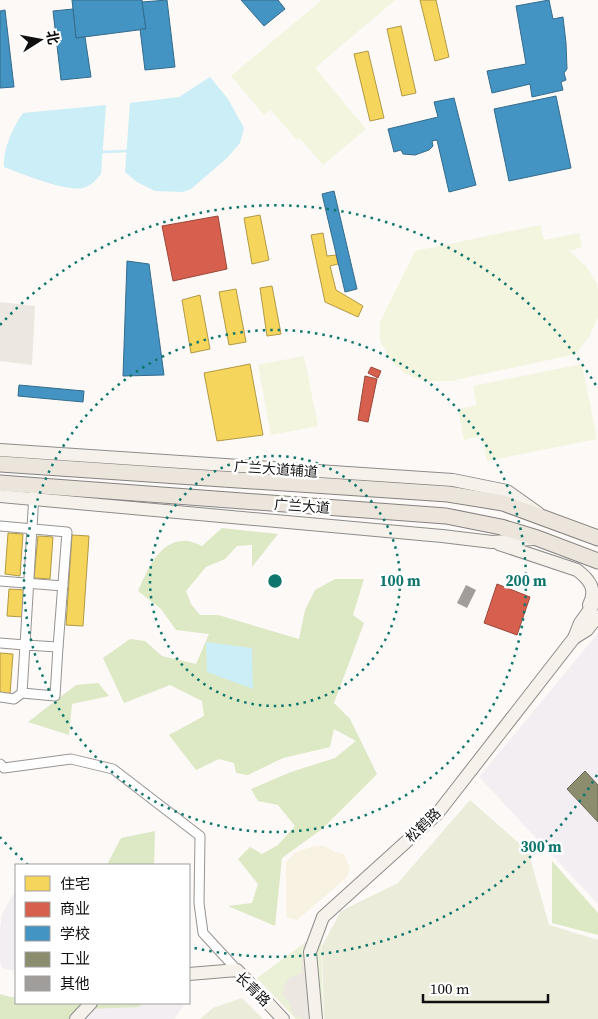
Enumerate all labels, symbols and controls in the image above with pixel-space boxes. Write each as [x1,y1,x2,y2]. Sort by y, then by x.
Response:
north arrow [15,15,65,65]
text: 北 [42,29,64,46]
street label: 广兰大道辅道 [233,456,319,482]
street label: 广兰大道 [273,494,331,518]
text: 100 m [379,570,421,591]
text: 200 m [505,570,547,591]
centre of rings [266,572,284,590]
street label: 松鹤路 [401,803,445,847]
text: 300 m [520,836,562,857]
legend [15,864,190,1004]
text: 住宅 [60,873,90,894]
text: 商业 [60,898,90,919]
text: 学校 [60,923,90,944]
text: 工业 [60,948,90,969]
street label: 长青路 [231,967,275,1011]
scale bar [423,972,548,1004]
text: 其他 [60,973,90,994]
text: 100 m [430,978,470,999]

